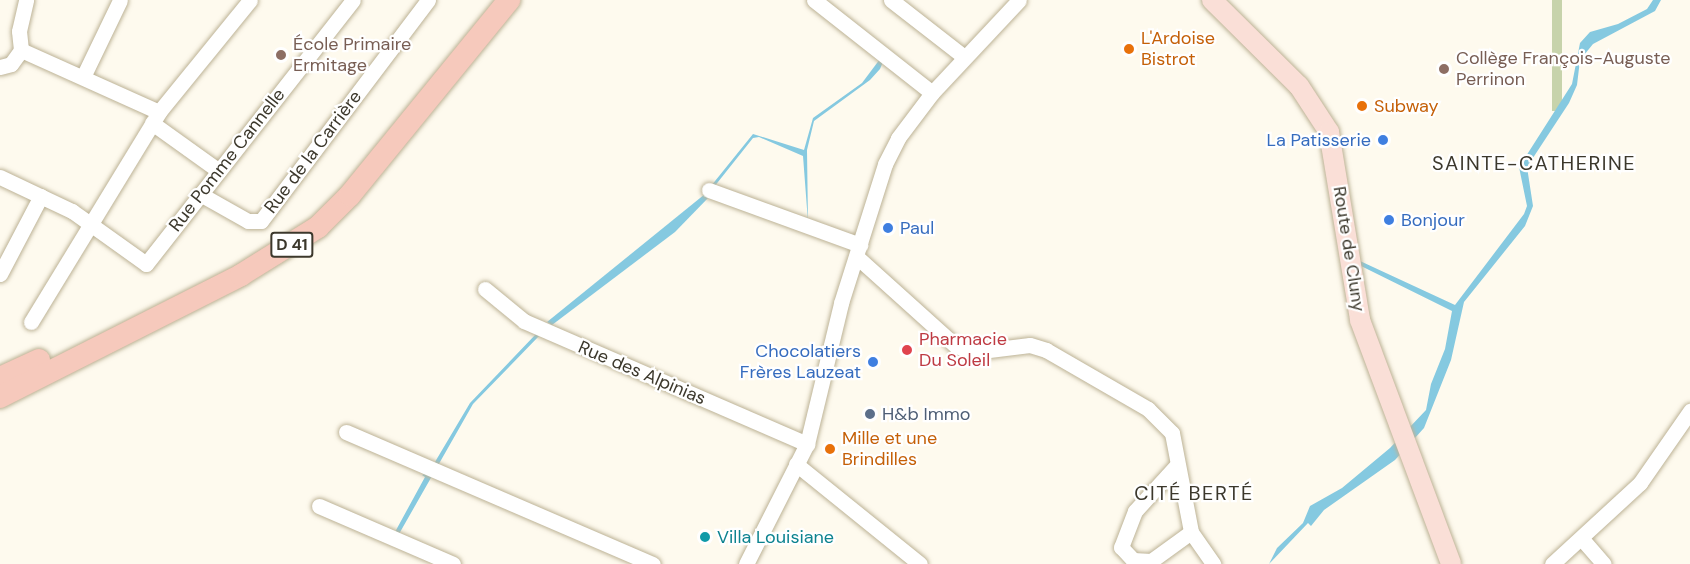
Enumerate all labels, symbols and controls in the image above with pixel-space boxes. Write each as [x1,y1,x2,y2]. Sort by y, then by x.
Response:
place label: L'Ardoise Bistrot [1141,28,1215,70]
place label: École Primaire Ermitage [293,34,411,76]
marker: L'Ardoise Bistrot [1122,42,1136,56]
marker: École Primaire Ermitage [274,48,288,62]
place label: Collège François-Auguste Perrinon [1456,48,1671,90]
marker: Collège François-Auguste Perrinon [1437,62,1451,76]
street label: Rue Pomme Cannelle [164,84,290,236]
street label: Rue de la Carrière [260,86,366,218]
place label: Subway [1374,95,1439,117]
marker: Subway [1355,99,1369,113]
place label: La Patisserie [1266,129,1371,151]
marker: La Patisserie [1376,133,1390,147]
district label: SAINTE-CATHERINE [1432,151,1636,175]
street label: Route de Cluny [1328,185,1370,313]
place label: Bonjour [1401,209,1465,231]
marker: Bonjour [1382,213,1396,227]
place label: Paul [900,217,934,239]
marker: Paul [881,221,895,235]
road number: D 41 [270,232,314,258]
place label: Pharmacie Du Soleil [919,329,1007,372]
street label: Rue des Alpinias [575,336,709,410]
place label: Chocolatiers Frères Lauzeat [740,341,861,384]
marker: Pharmacie Du Soleil [900,343,914,357]
marker: Chocolatiers Frères Lauzeat [866,355,880,369]
place label: H&b Immo [882,403,970,425]
marker: H&b Immo [863,407,877,421]
place label: Mille et une Brindilles [842,428,937,470]
marker: Mille et une Brindilles [823,442,837,456]
district label: CITÉ BERTÉ [1134,481,1254,505]
place label: Villa Louisiane [717,526,834,548]
marker: Villa Louisiane [698,530,712,544]

